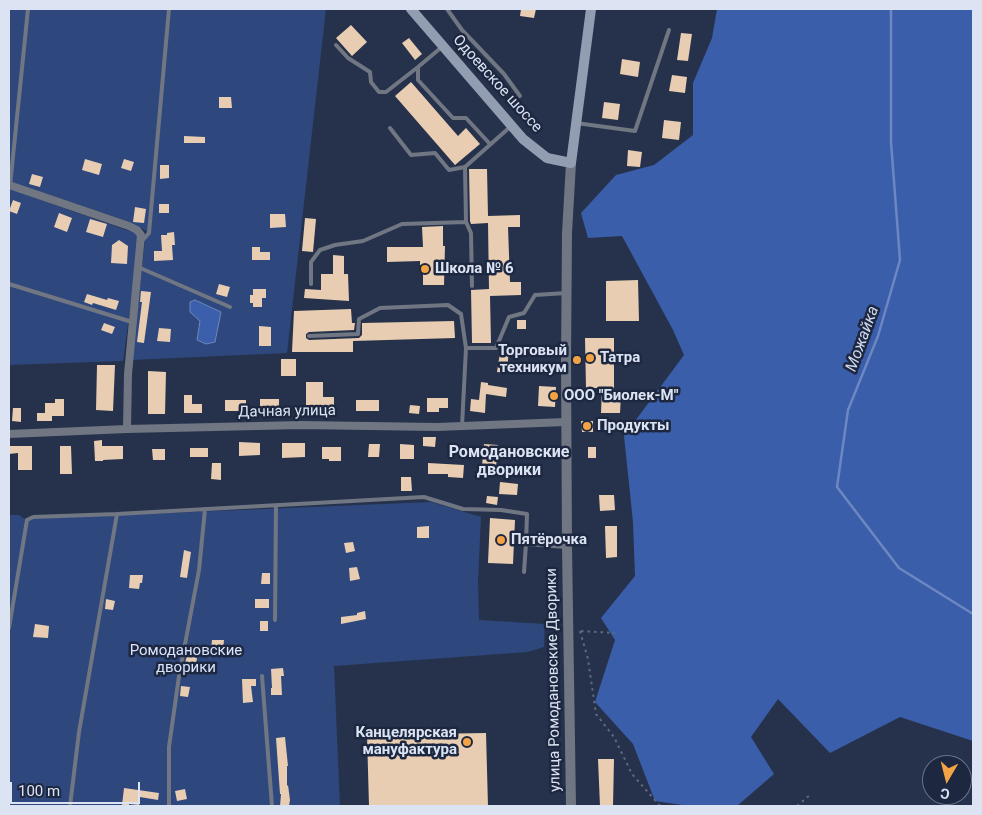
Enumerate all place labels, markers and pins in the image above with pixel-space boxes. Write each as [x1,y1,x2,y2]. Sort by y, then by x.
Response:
place label: Школа № 6 [435,260,514,278]
marker: Школа № 6 [419,263,431,275]
place label: Торговый техникум [498,342,567,377]
place label: Татра [600,349,640,367]
marker: Татра [584,352,596,364]
marker: Торговый техникум [571,354,583,366]
place label: ООО "Биолек-М" [564,387,678,405]
marker: ООО "Биолек-М" [548,390,560,402]
place label: Продукты [597,417,670,435]
marker: Продукты [581,420,593,432]
place label: Пятёрочка [511,531,587,549]
marker: Пятёрочка [495,534,507,546]
place label: Канцелярская мануфактура [356,724,457,759]
marker: Канцелярская мануфактура [461,736,473,748]

